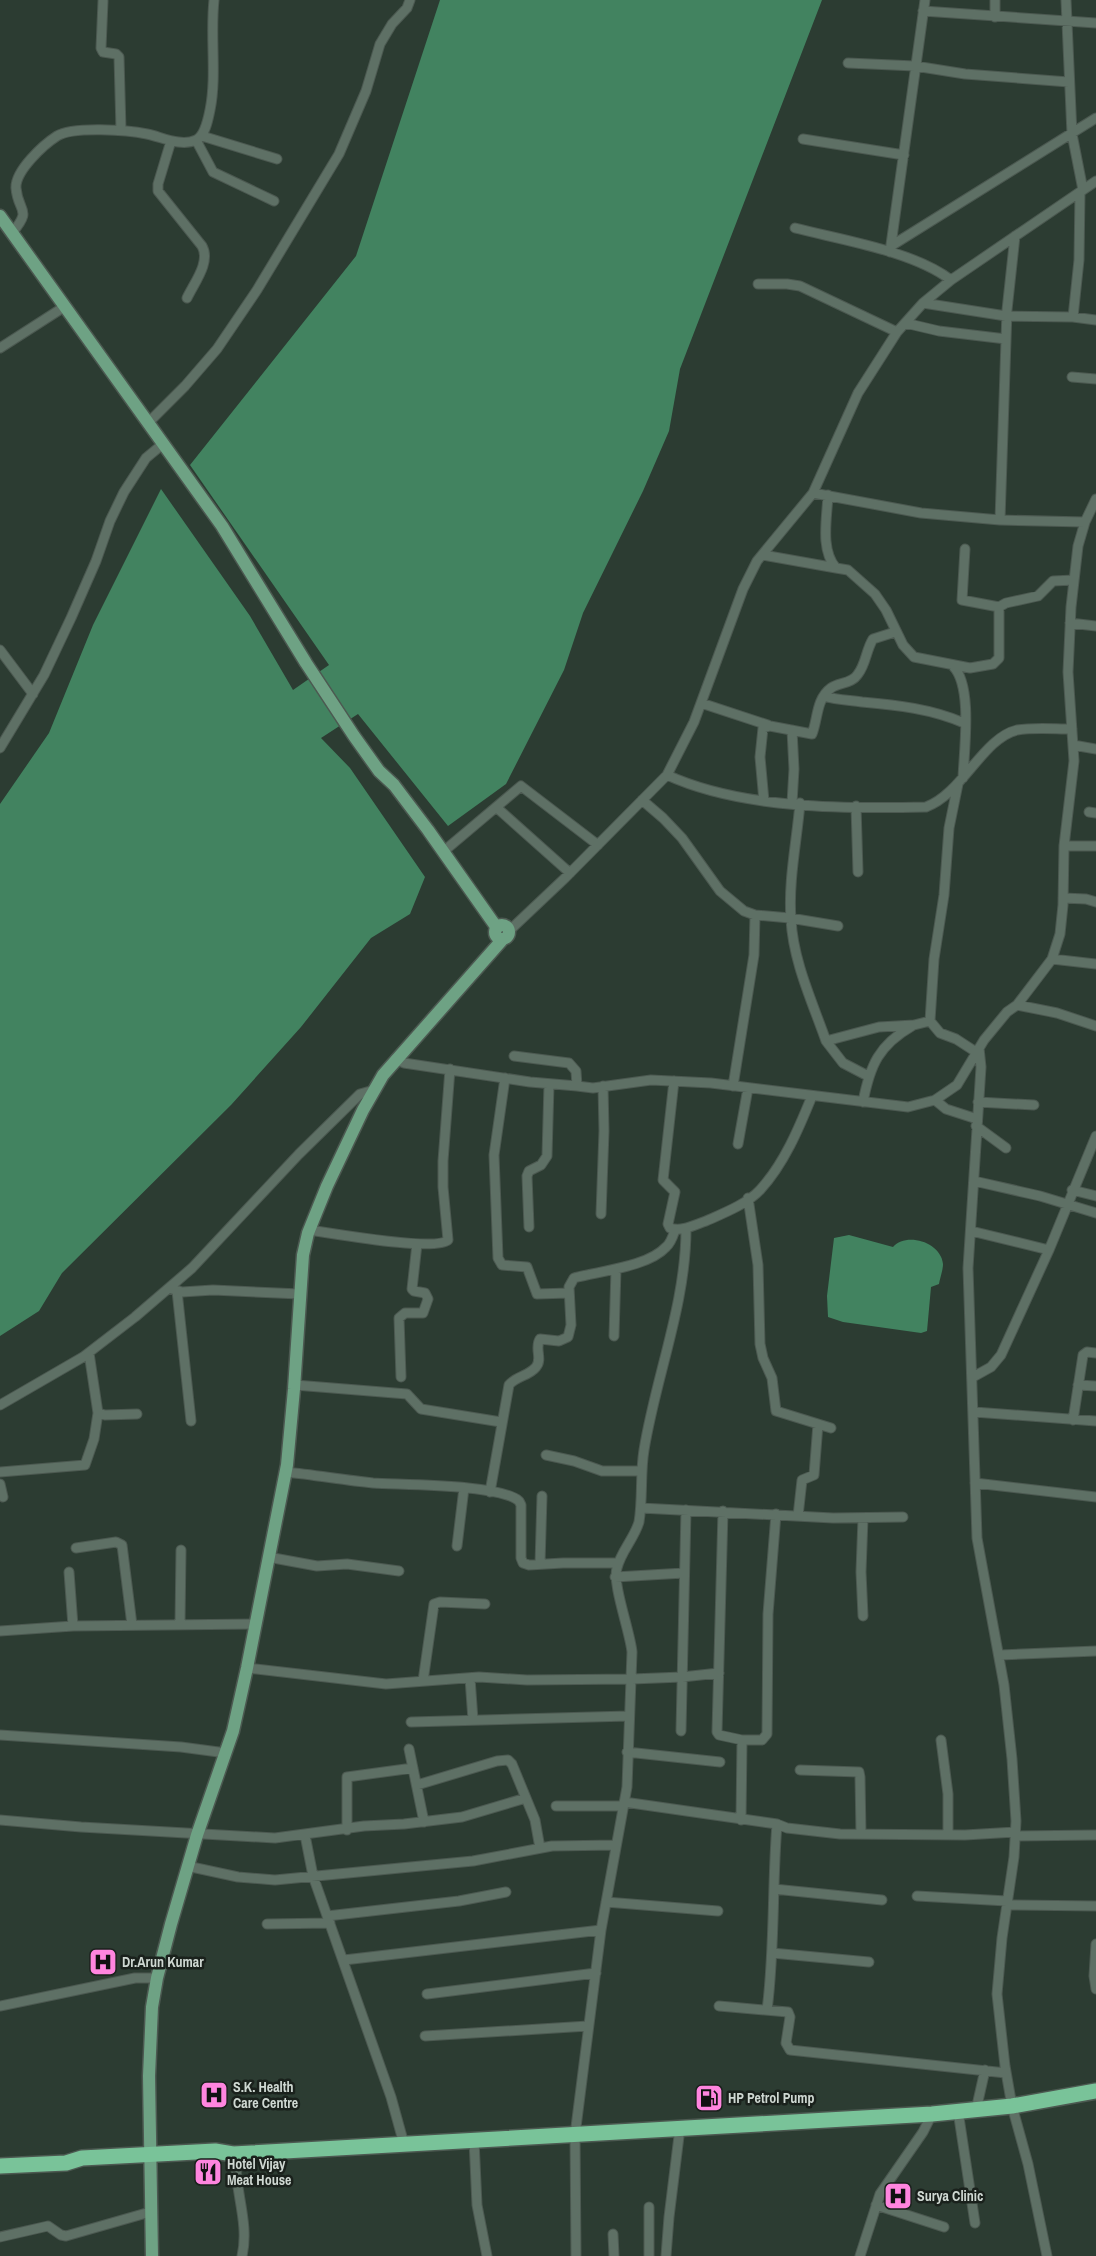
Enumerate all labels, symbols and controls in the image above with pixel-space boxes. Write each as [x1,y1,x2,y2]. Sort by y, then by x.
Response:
hospital icon: Dr.Arun Kumar [88,1947,118,1977]
place label: Dr.Arun Kumar [122,1953,204,1971]
place label: S.K. Health Care Centre [233,2078,298,2112]
hospital icon: S.K. Health Care Centre [199,2080,229,2110]
fuel station icon: HP Petrol Pump [694,2083,724,2113]
place label: HP Petrol Pump [728,2089,815,2107]
place label: Hotel Vijay Meat House [227,2155,291,2189]
restaurant icon: Hotel Vijay Meat House [193,2157,223,2187]
hospital icon: Surya Clinic [883,2181,913,2211]
place label: Surya Clinic [917,2187,983,2205]

